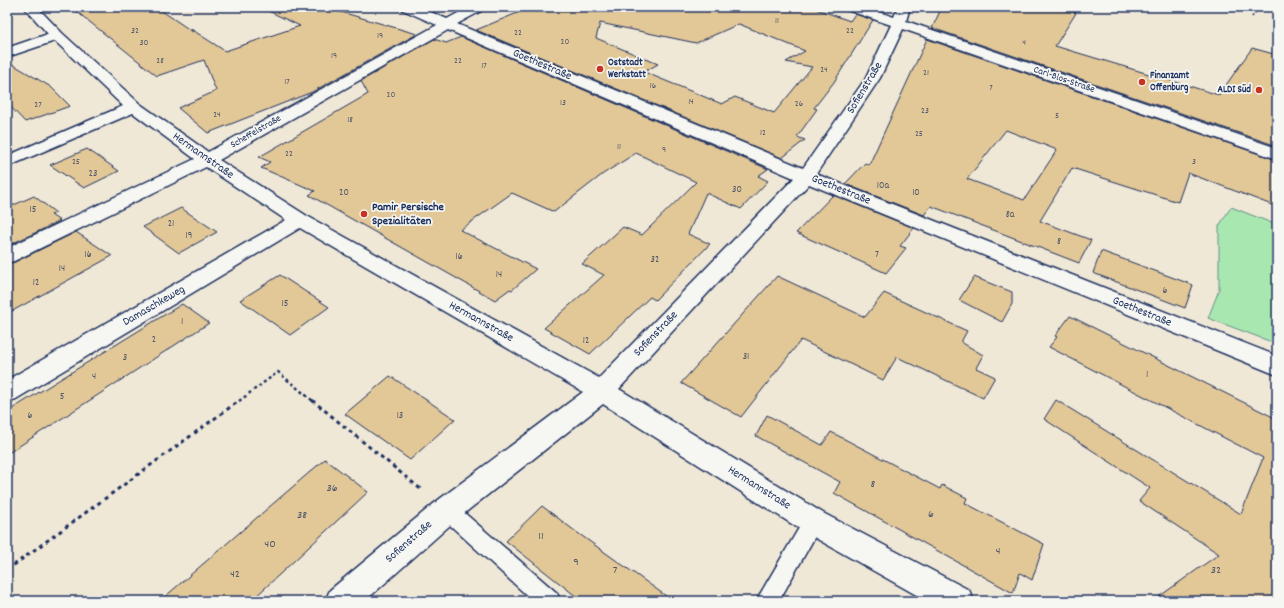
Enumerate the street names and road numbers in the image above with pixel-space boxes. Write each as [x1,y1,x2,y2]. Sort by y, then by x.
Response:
street label: Goethestraße [510,45,574,85]
street label: Sofienstraße [843,59,887,117]
street label: Carl-Blos-Straße [1031,63,1097,97]
street label: Scheffelstraße [228,112,284,152]
street label: Hermannstraße [169,129,237,183]
street label: Goethestraße [809,170,873,210]
street label: Damaschkeweg [120,281,188,331]
street label: Goethestraße [1110,292,1174,332]
street label: Hermannstraße [446,297,516,347]
street label: Sofienstraße [630,307,682,361]
street label: Hermannstraße [724,462,794,514]
street label: Sofienstraße [382,517,436,567]

